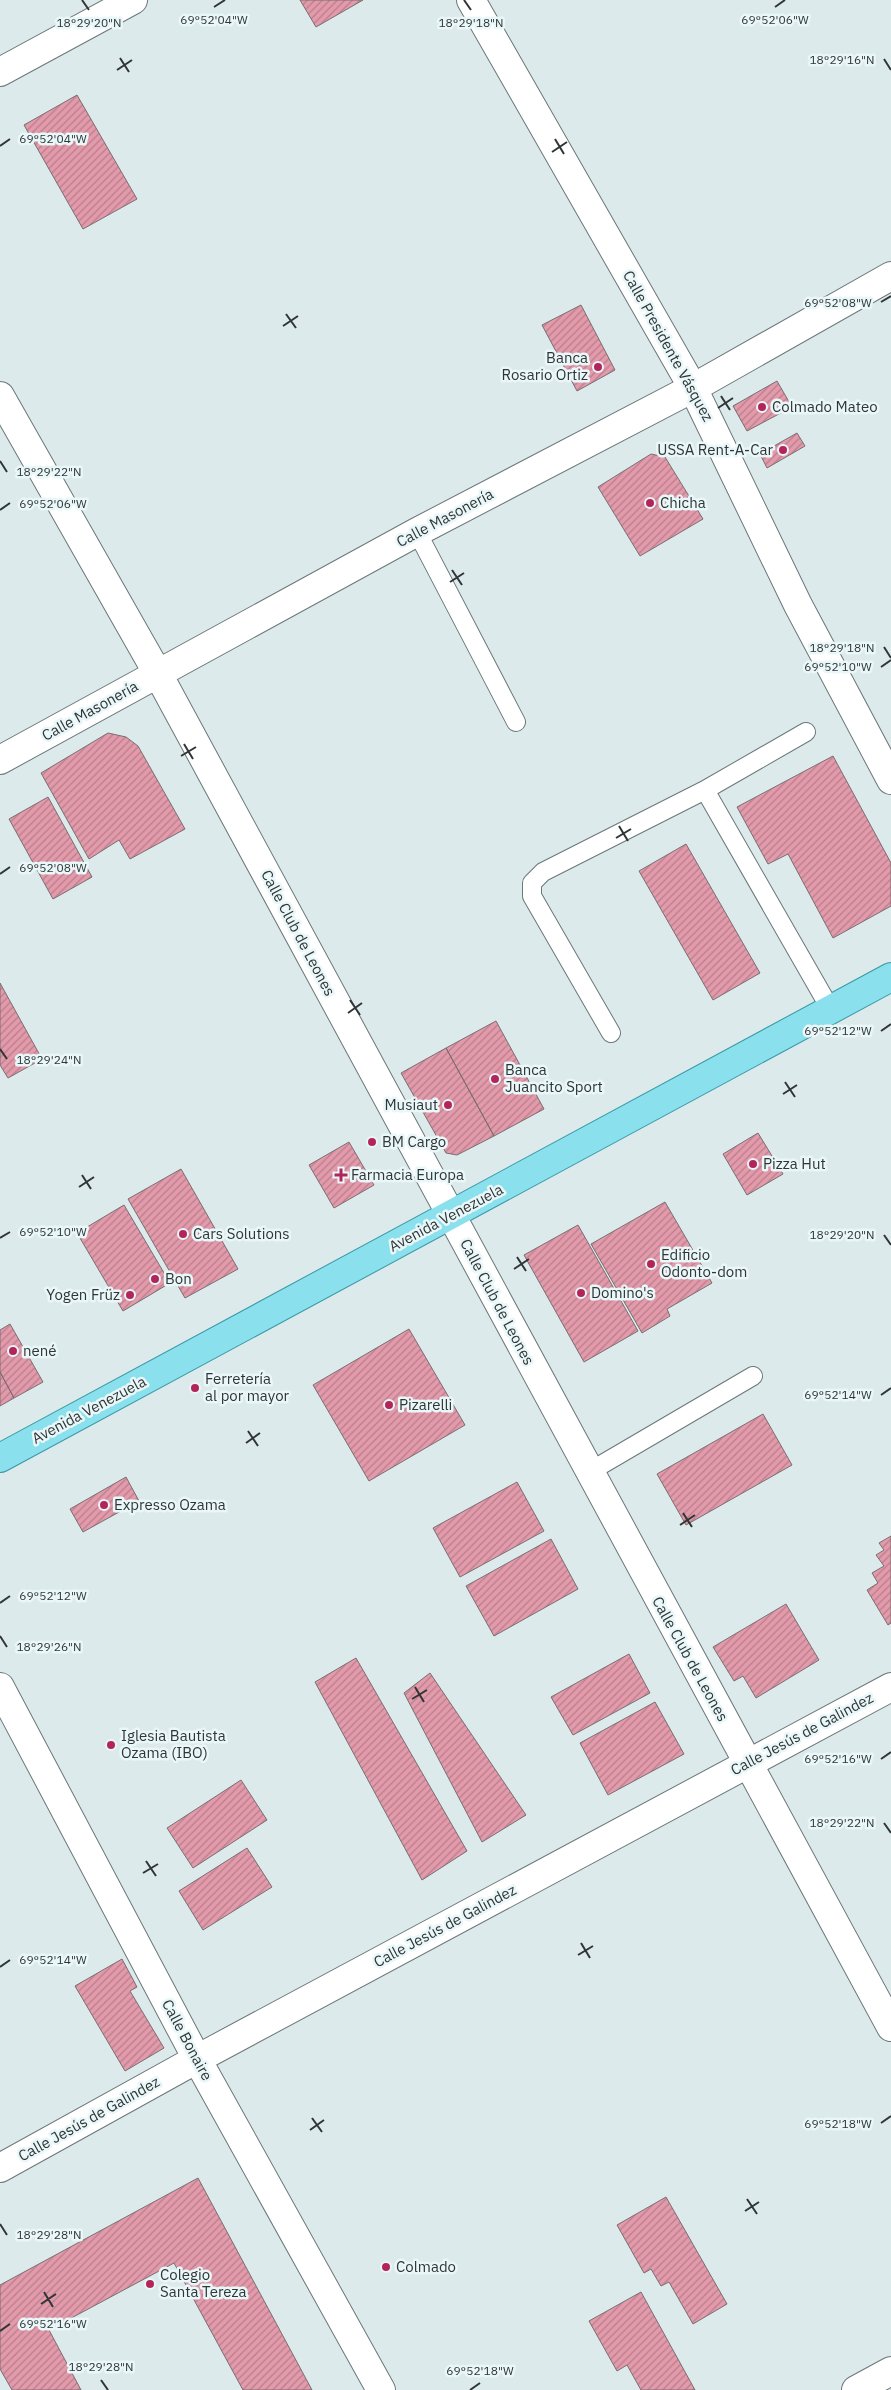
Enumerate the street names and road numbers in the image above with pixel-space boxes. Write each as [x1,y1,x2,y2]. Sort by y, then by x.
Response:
street label: Calle Presidente Vásquez [619,267,718,425]
street label: Calle Masonería [393,484,497,551]
street label: Calle Masonería [38,676,141,745]
street label: Calle Club de Leones [257,867,340,999]
street label: Avenida Venezuela [385,1179,506,1256]
street label: Calle Club de Leones [456,1236,539,1368]
street label: Avenida Venezuela [28,1371,149,1448]
street label: Calle Club de Leones [648,1593,733,1725]
street label: Calle Jesús de Galindez [727,1688,876,1779]
street label: Calle Jesús de Galindez [370,1880,519,1971]
street label: Calle Bonaire [158,1996,217,2084]
street label: Calle Jesús de Galindez [15,2072,163,2165]

